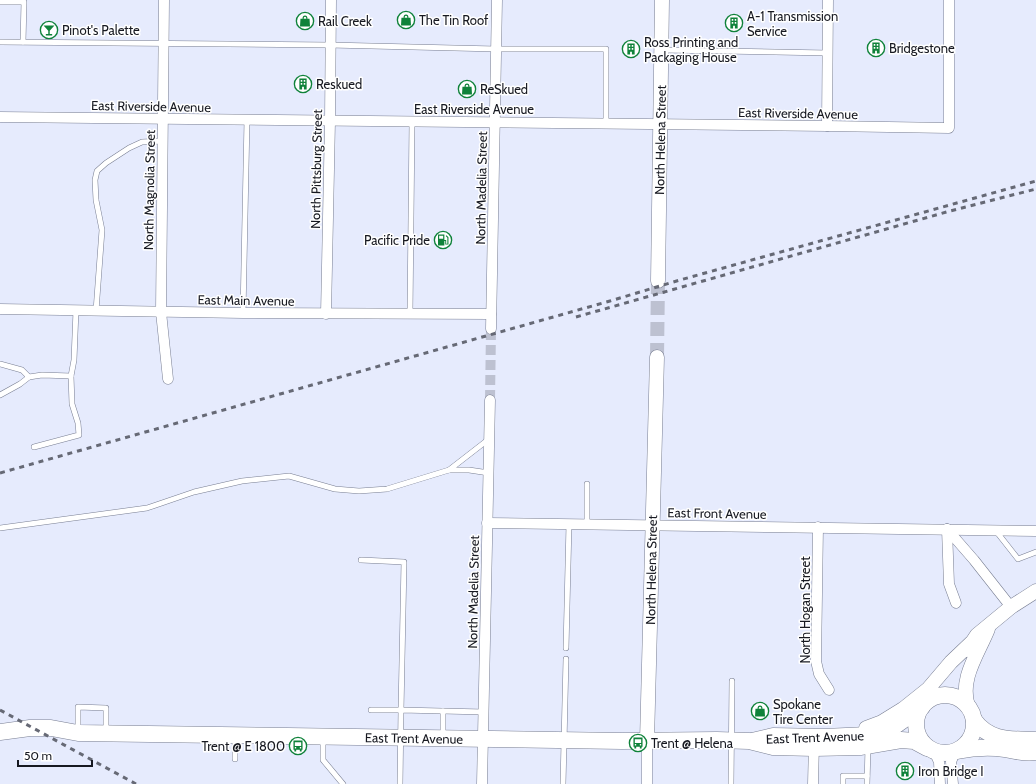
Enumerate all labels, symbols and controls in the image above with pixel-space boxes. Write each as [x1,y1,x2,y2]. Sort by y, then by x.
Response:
place label: A-1 Transmission Service [747,8,838,39]
shop icon: The Tin Roof [396,10,416,30]
shop icon: Rail Creek [295,11,315,31]
place label: The Tin Roof [419,12,489,28]
place label: Rail Creek [318,13,372,29]
building icon: A-1 Transmission Service [724,13,744,33]
bar icon: Pinot's Palette [39,20,59,40]
place label: Pinot's Palette [62,22,140,38]
place label: Ross Printing and Packaging House [644,34,738,65]
building icon: Bridgestone [866,38,886,58]
building icon: Ross Printing and Packaging House [621,39,641,59]
place label: Bridgestone [889,40,955,56]
building icon: Reskued [293,74,313,94]
place label: Reskued [316,76,362,92]
shop icon: ReSkued [457,79,477,99]
place label: ReSkued [480,81,528,97]
street label: North Helena Street [651,84,669,195]
street label: East Riverside Avenue [91,97,211,115]
street label: East Riverside Avenue [414,101,534,117]
street label: East Riverside Avenue [738,104,858,122]
street label: North Pittsburg Street [307,108,325,229]
street label: North Magnolia Street [140,129,158,250]
street label: North Madelia Street [472,130,490,245]
fuel station icon: Pacific Pride [433,230,453,250]
place label: Pacific Pride [364,232,430,248]
street label: East Main Avenue [197,291,295,309]
street label: East Front Avenue [667,504,767,522]
street label: North Helena Street [642,514,660,625]
street label: North Madelia Street [464,534,482,649]
street label: North Hogan Street [797,556,813,664]
place label: Spokane Tire Center [773,696,834,727]
shop icon: Spokane Tire Center [750,701,770,721]
street label: East Trent Avenue [766,727,865,747]
street label: East Trent Avenue [365,729,464,747]
bus stop icon: Trent @ Helena [628,733,648,753]
place label: Trent @ Helena [651,735,734,751]
bus stop icon: Trent @ E 1800 [288,736,308,756]
place label: Trent @ E 1800 [201,738,285,754]
scale bar [18,742,92,768]
text: 50 m [24,748,52,763]
building icon: Iron Bridge I [895,761,915,781]
place label: Iron Bridge I [918,763,984,779]

